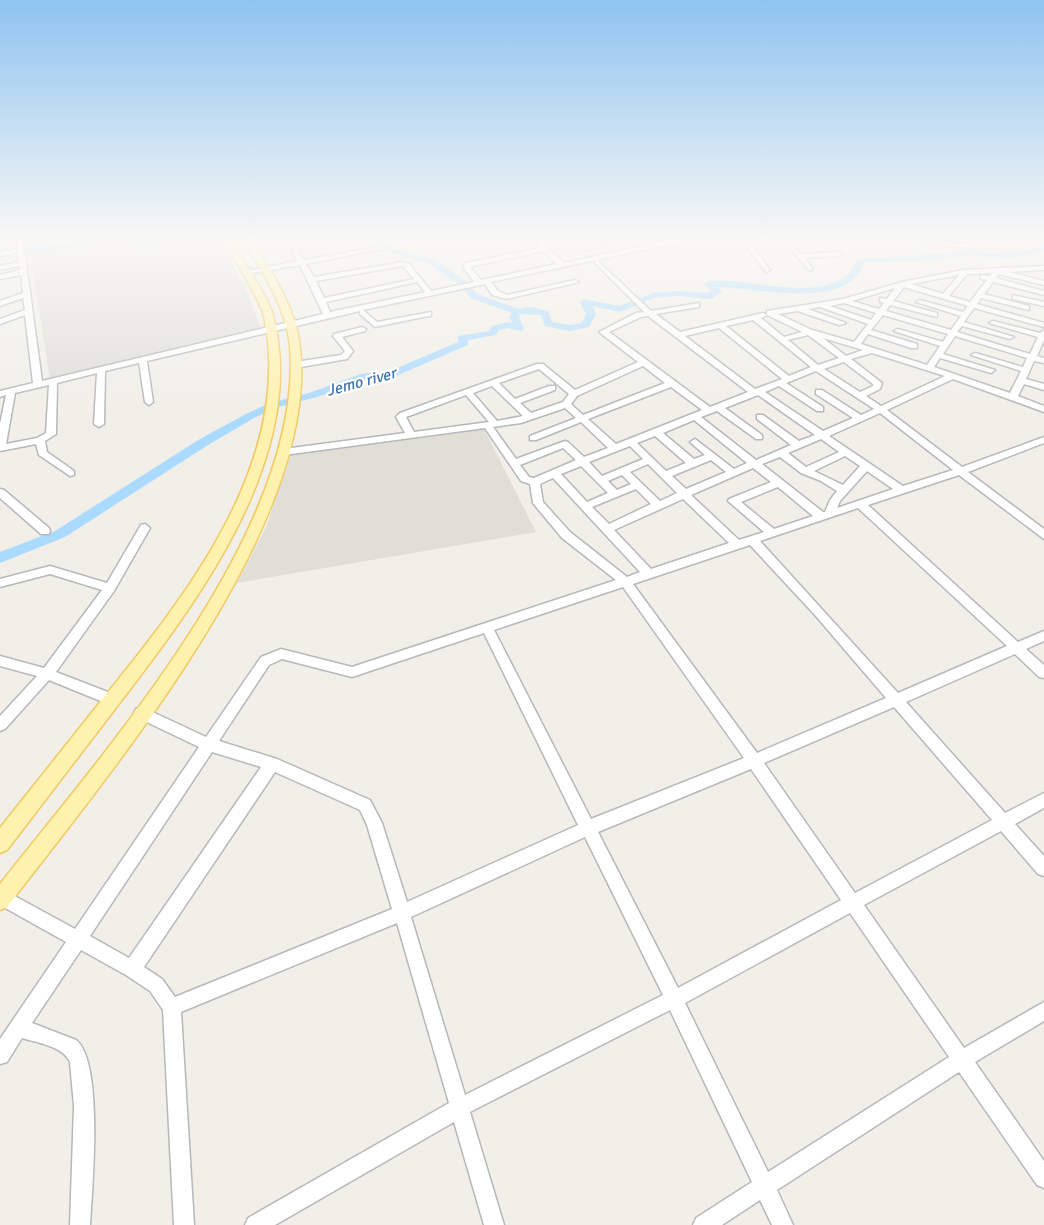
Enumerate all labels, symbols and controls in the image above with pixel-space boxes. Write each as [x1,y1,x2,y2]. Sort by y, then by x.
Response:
water label: Jemo river [324,363,400,401]

